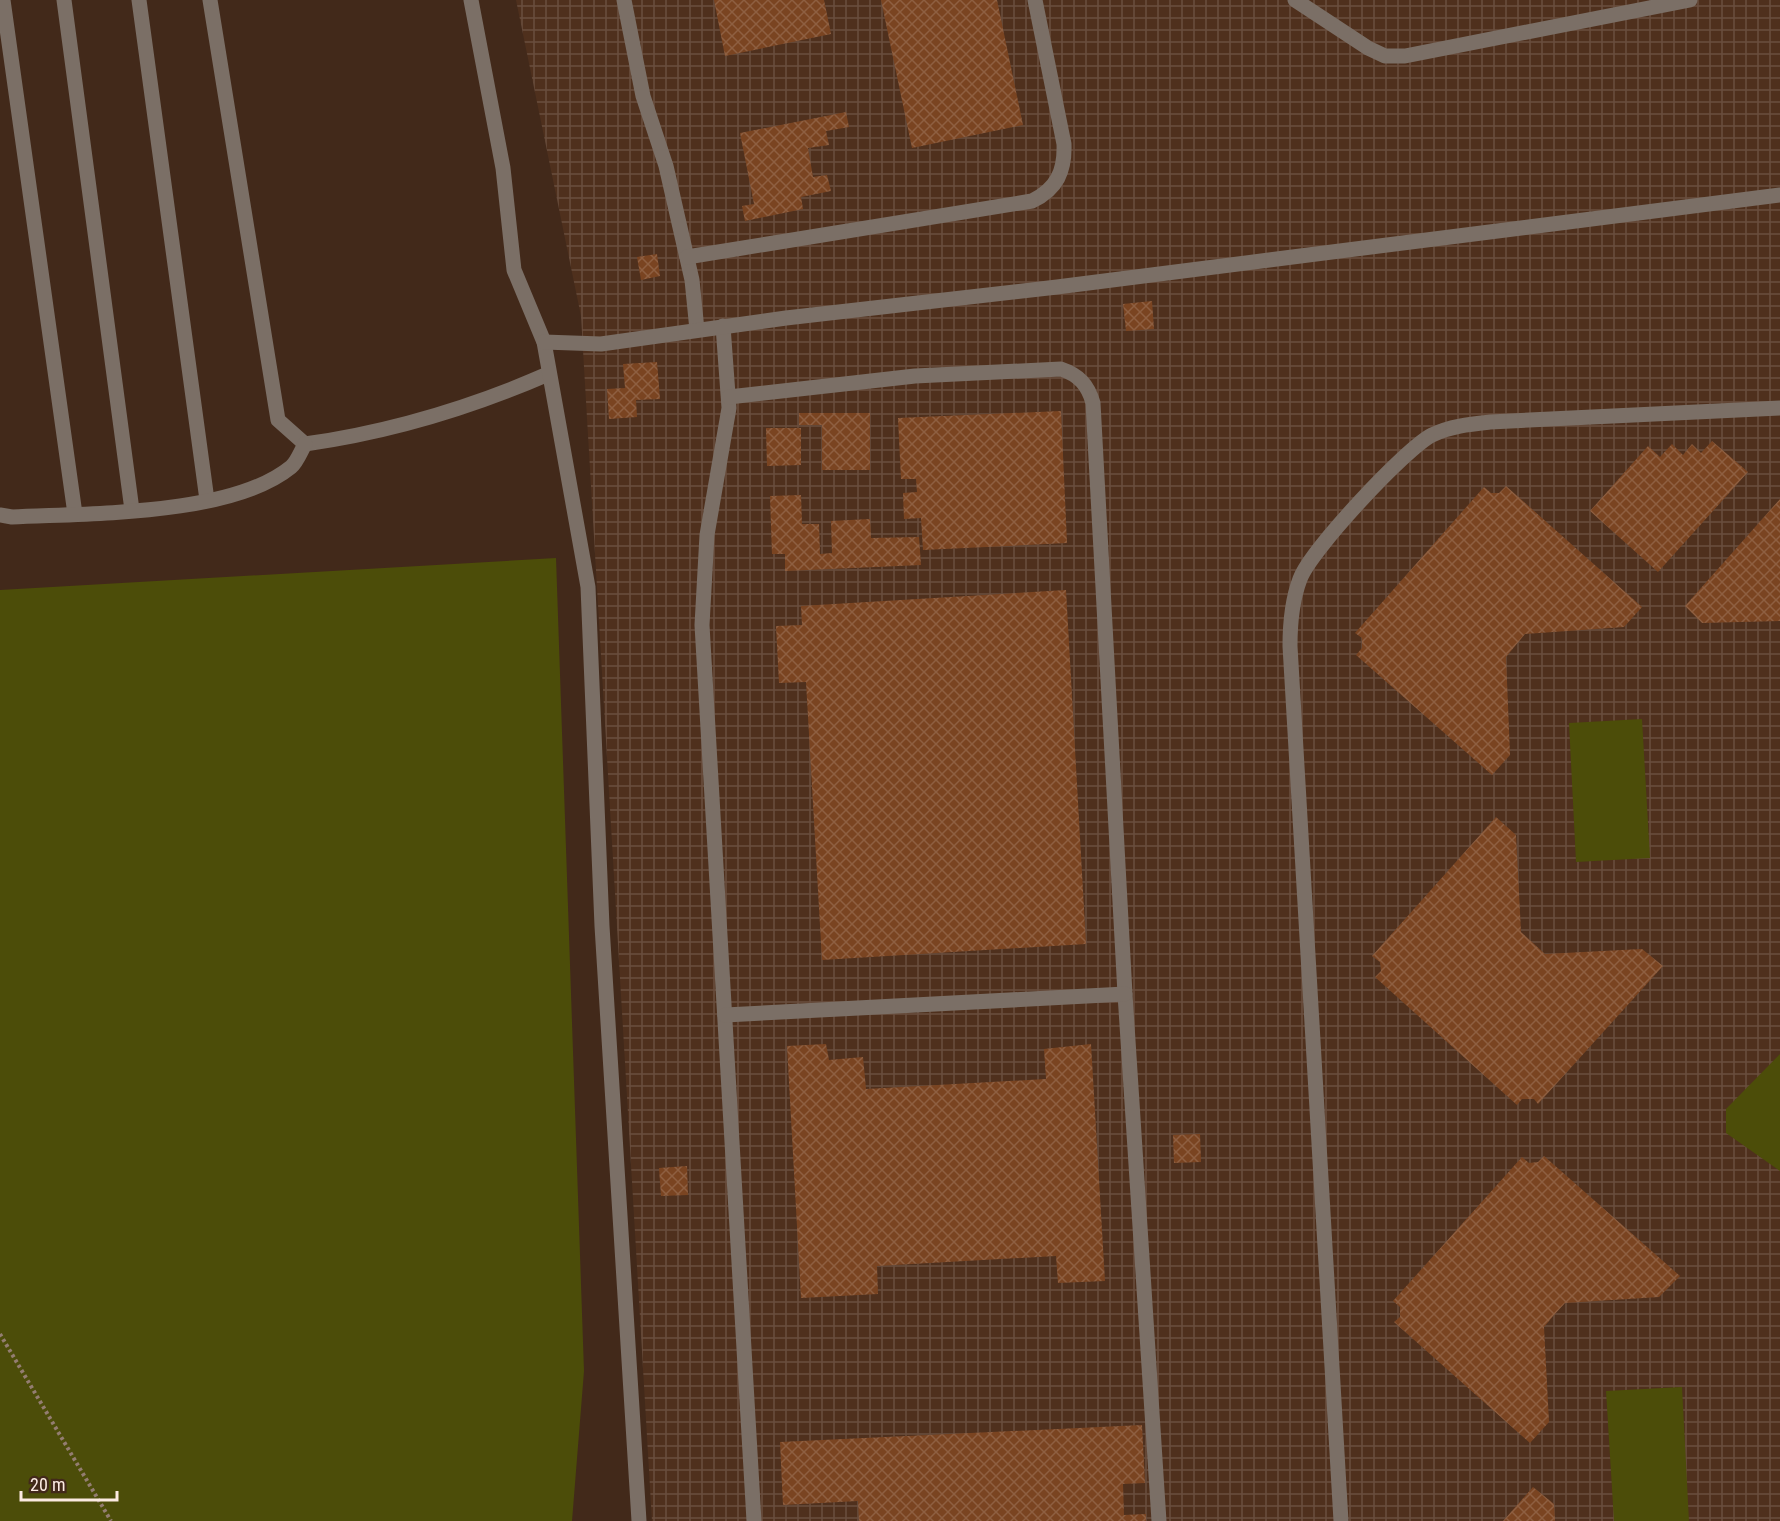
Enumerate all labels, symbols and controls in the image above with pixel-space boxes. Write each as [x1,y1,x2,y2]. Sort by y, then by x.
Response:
scale bar [21,1464,117,1502]
text: 20 m [30,1474,65,1495]

